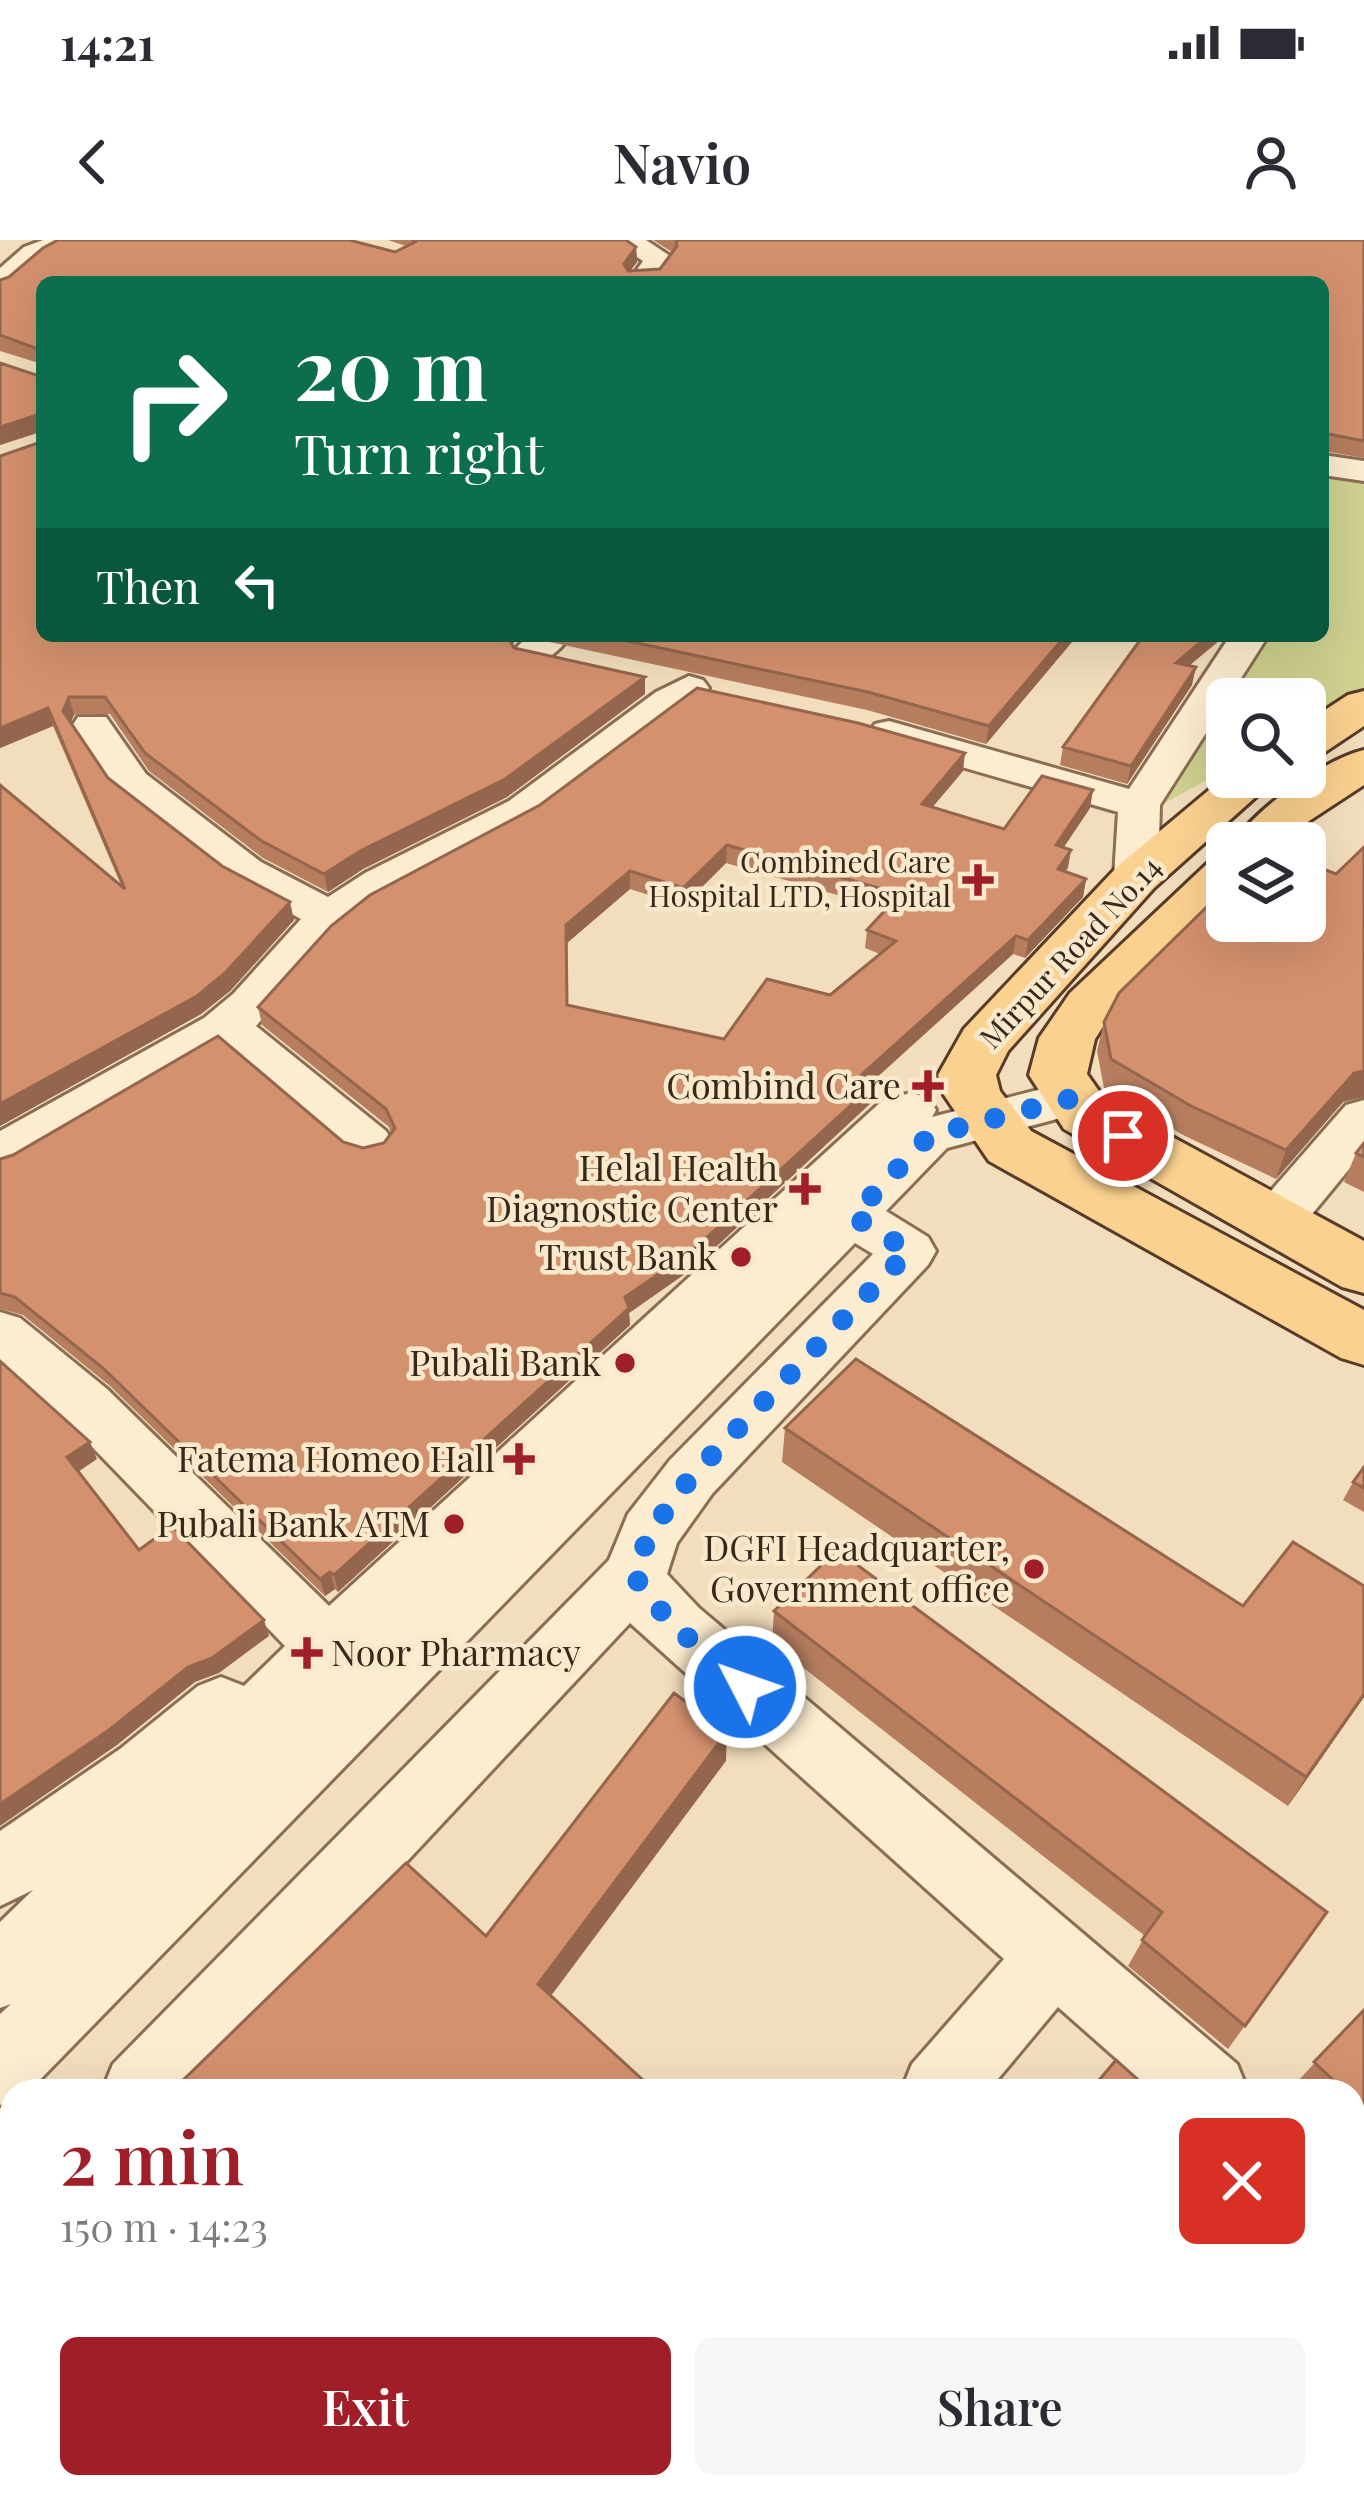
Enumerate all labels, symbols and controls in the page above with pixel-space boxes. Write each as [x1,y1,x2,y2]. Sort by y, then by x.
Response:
text: 14:21 [60,12,155,72]
text: Navio [613,126,751,198]
icon: back [60,129,126,195]
icon: person [1238,129,1304,195]
text: 20 m [294,310,488,422]
icon: right [96,324,252,480]
text: Turn right [294,417,544,489]
icon: left [224,552,290,618]
text: Then [96,555,200,615]
map controls [1206,678,1326,942]
button: search [1206,678,1326,798]
button: layers [1206,822,1326,942]
place label: Combined Care Hospital LTD, Hospital [648,841,951,915]
street label: Mirpur Road No.14 [970,847,1169,1057]
marker: Combined Care Hospital LTD, Hospital [962,864,994,896]
place label: Combind Care [666,1060,901,1108]
marker: Combind Care [912,1070,944,1102]
pin [1072,1085,1174,1187]
icon: arrive [1090,1103,1156,1169]
place label: Helal Health Diagnostic Center [486,1142,778,1231]
marker: Helal Health Diagnostic Center [789,1173,821,1205]
place label: Trust Bank [539,1231,717,1279]
marker: Trust Bank [728,1244,754,1270]
place label: Pubali Bank [409,1337,601,1385]
marker: Pubali Bank [612,1350,638,1376]
place label: Fatema Homeo Hall [177,1433,495,1481]
marker: Fatema Homeo Hall [506,1446,532,1472]
place label: Pubali Bank ATM [156,1498,430,1546]
marker: Pubali Bank ATM [441,1511,467,1537]
place label: DGFI Headquarter, Government office [703,1522,1010,1611]
marker: DGFI Headquarter, Government office [1021,1556,1047,1582]
position arrow [682,1624,808,1750]
place label: Noor Pharmacy [331,1627,581,1675]
marker: Noor Pharmacy [294,1640,320,1666]
text: 2 min [60,2107,244,2203]
button: close [1179,2118,1305,2244]
text: 150 m · 14:23 [60,2200,268,2252]
button: Exit [60,2337,671,2475]
button: Share [695,2337,1305,2475]

